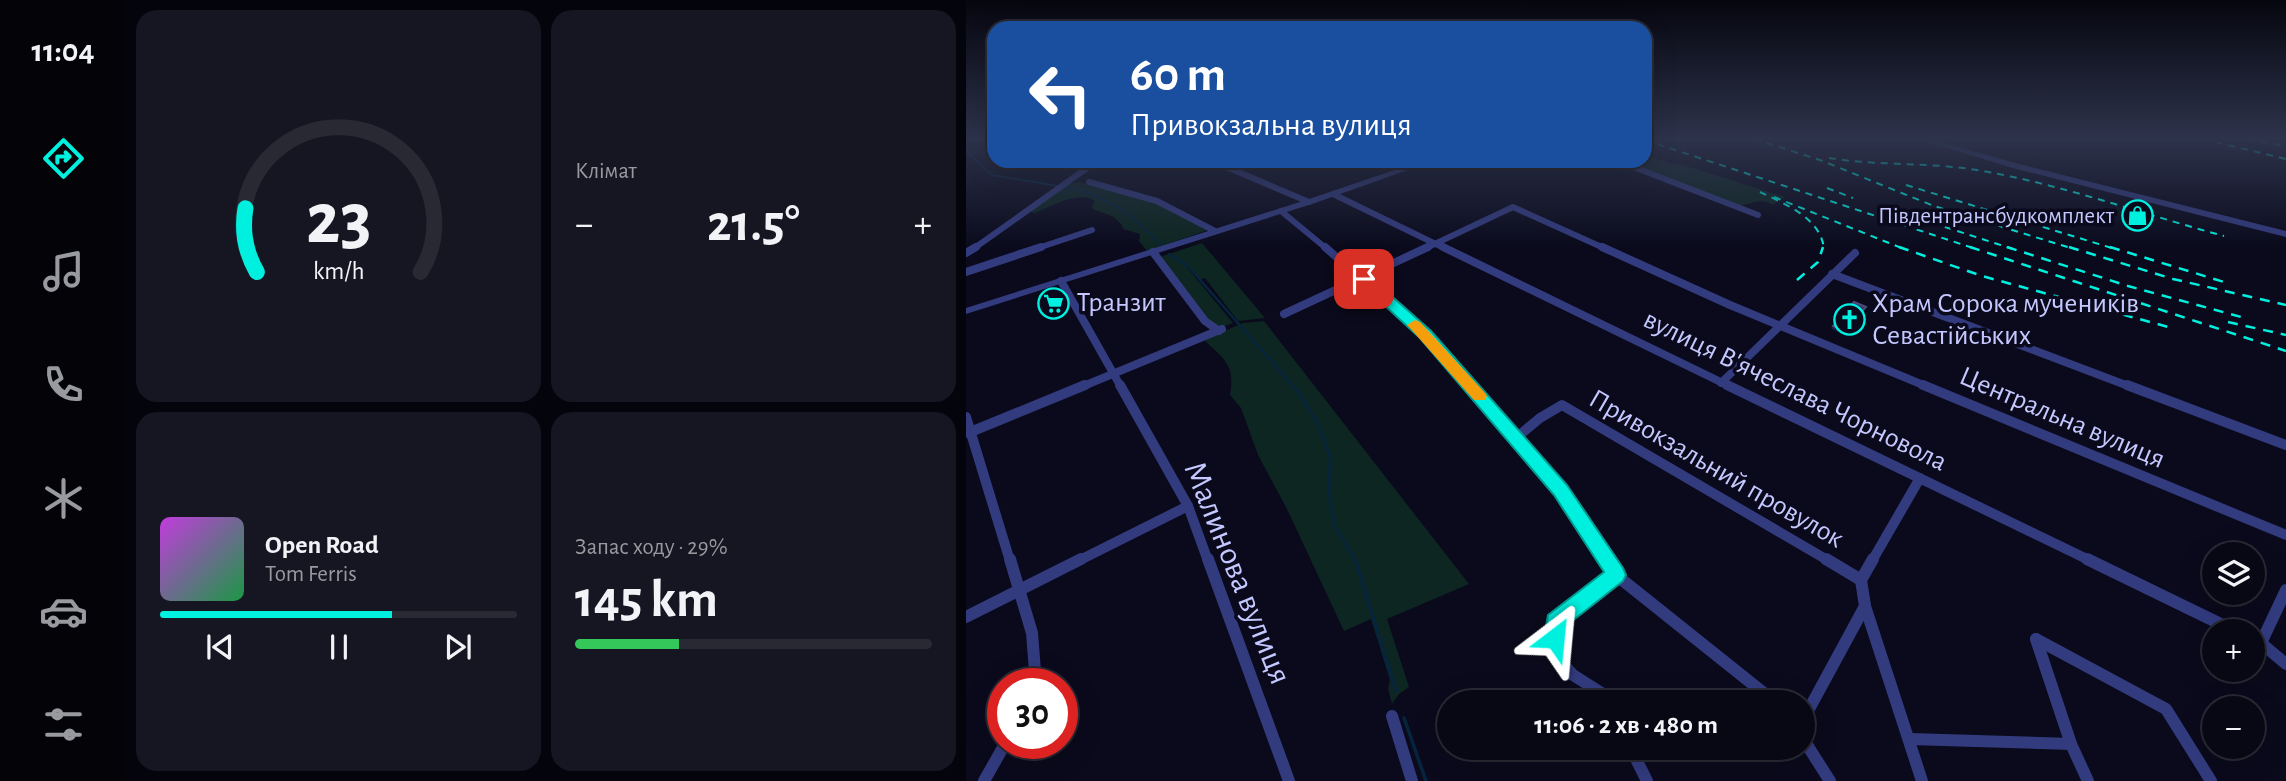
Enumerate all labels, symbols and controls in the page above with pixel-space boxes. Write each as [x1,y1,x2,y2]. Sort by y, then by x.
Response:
text: 11:04 [31,35,95,67]
icon: left [1015,49,1106,140]
text: 60 m [1130,51,1226,100]
text: Привокзальна вулиця [1130,109,1412,141]
icon: directions [39,134,88,183]
text: Клімат [575,160,637,183]
text: 23 [306,184,371,257]
text: 21.5° [707,198,800,250]
shop icon: Південтрансбудкомплект [2120,199,2154,233]
place label: Південтрансбудкомплект [1878,205,2115,228]
text: − [575,206,593,244]
text: + [914,206,932,244]
icon: music [39,247,88,296]
pin [1334,249,1394,309]
text: km/h [313,259,364,284]
icon: arrive [1345,260,1383,298]
supermarket icon: Транзит [1037,286,1071,320]
place label: Транзит [1077,289,1166,317]
place label: Храм Сорока мучеників Севастійських [1872,290,2139,350]
church icon: Храм Сорока мучеників Севастійських [1832,303,1866,337]
street label: вулиця В'ячеслава Чорновола [1639,305,1951,477]
icon: phone [39,360,88,409]
street label: Центральна вулиця [1955,362,2169,474]
street label: Привокзальний провулок [1584,385,1848,553]
street label: Малинова вулиця [1177,457,1297,689]
icon: climate [39,474,88,523]
text: Open Road [265,532,379,558]
text: Запас ходу · 29% [575,536,728,559]
map controls [2202,542,2265,759]
button: layers [2202,542,2265,605]
text: Tom Ferris [265,563,357,586]
text: 145 km [575,574,718,626]
icon: car [39,587,88,636]
position arrow [1518,601,1592,675]
button: + [2202,619,2265,682]
icon: previous [201,628,239,666]
icon: pause [320,628,358,666]
icon: next [439,628,477,666]
speed limit sign: 30 [987,668,1078,759]
button: − [2202,696,2265,759]
icon: filters [39,700,88,749]
text: 11:06 · 2 хв · 480 m [1534,712,1718,738]

